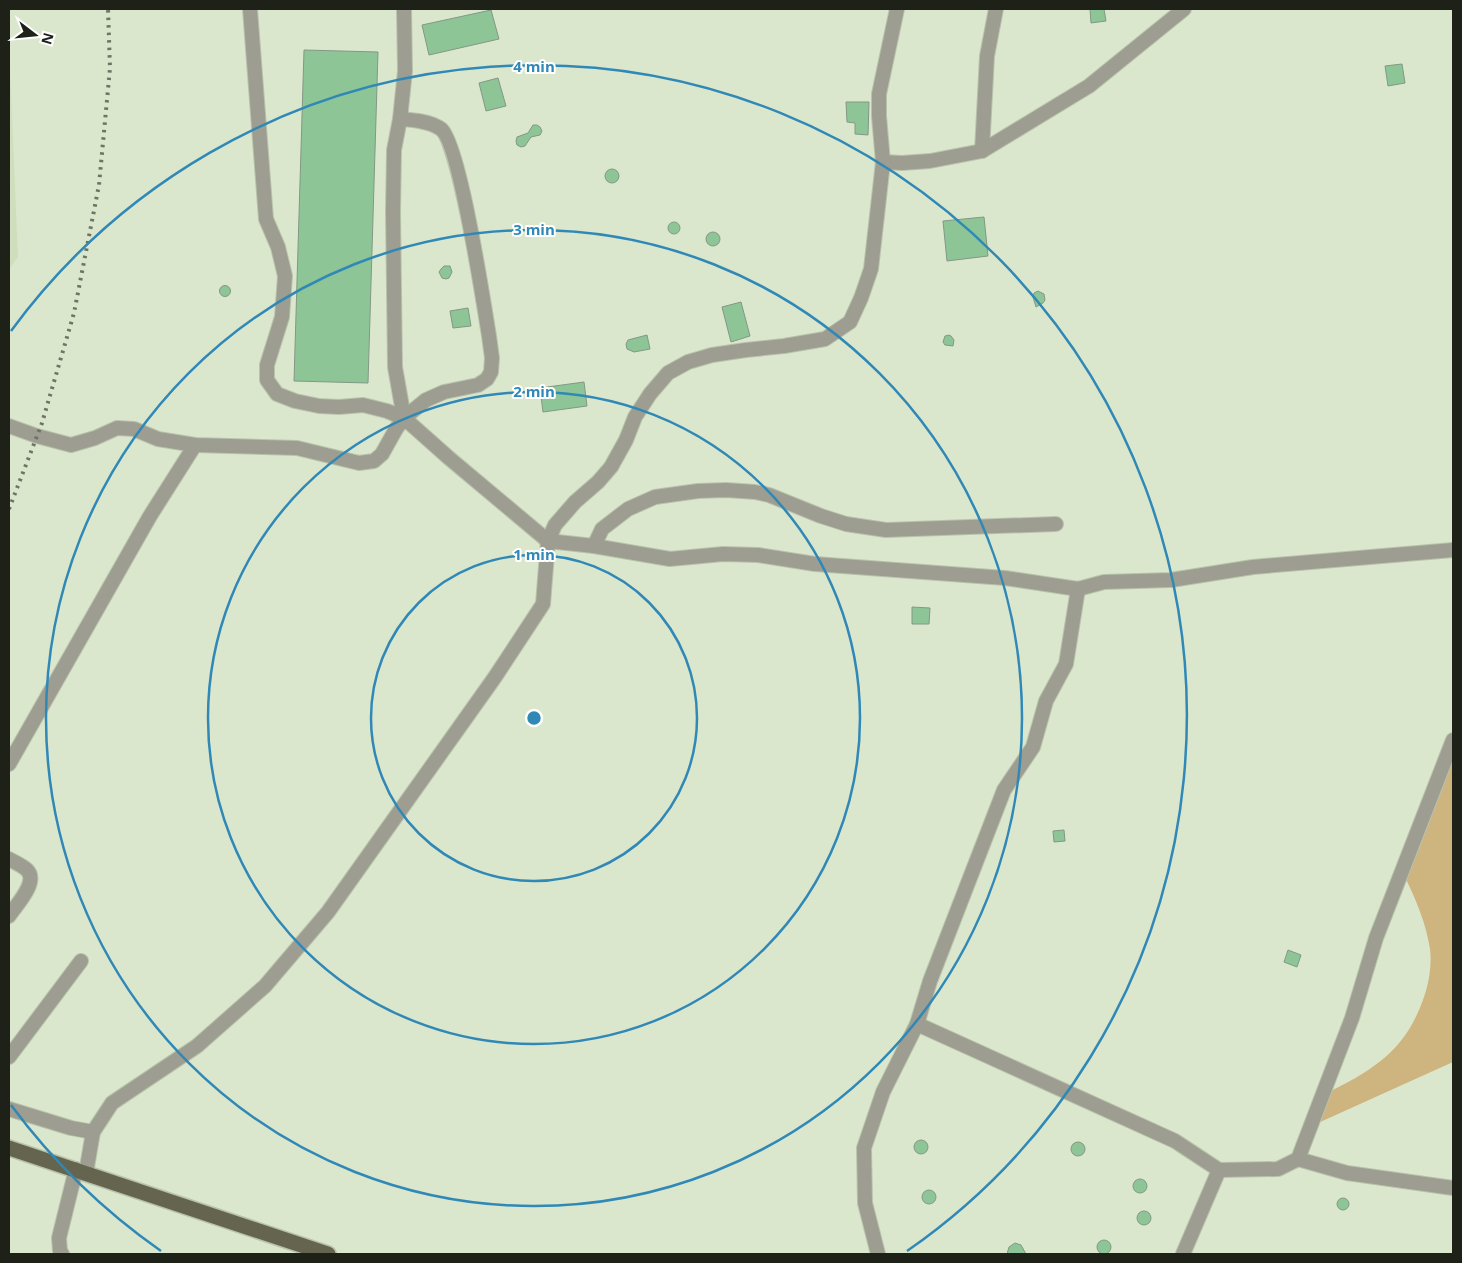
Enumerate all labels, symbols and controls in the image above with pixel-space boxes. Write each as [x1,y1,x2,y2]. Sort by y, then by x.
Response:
north arrow [10,10,60,60]
text: N [37,31,59,47]
text: 4 min [513,56,555,76]
text: 3 min [513,219,555,239]
text: 2 min [513,381,555,401]
text: 1 min [513,544,555,564]
centre of rings [525,709,543,727]

